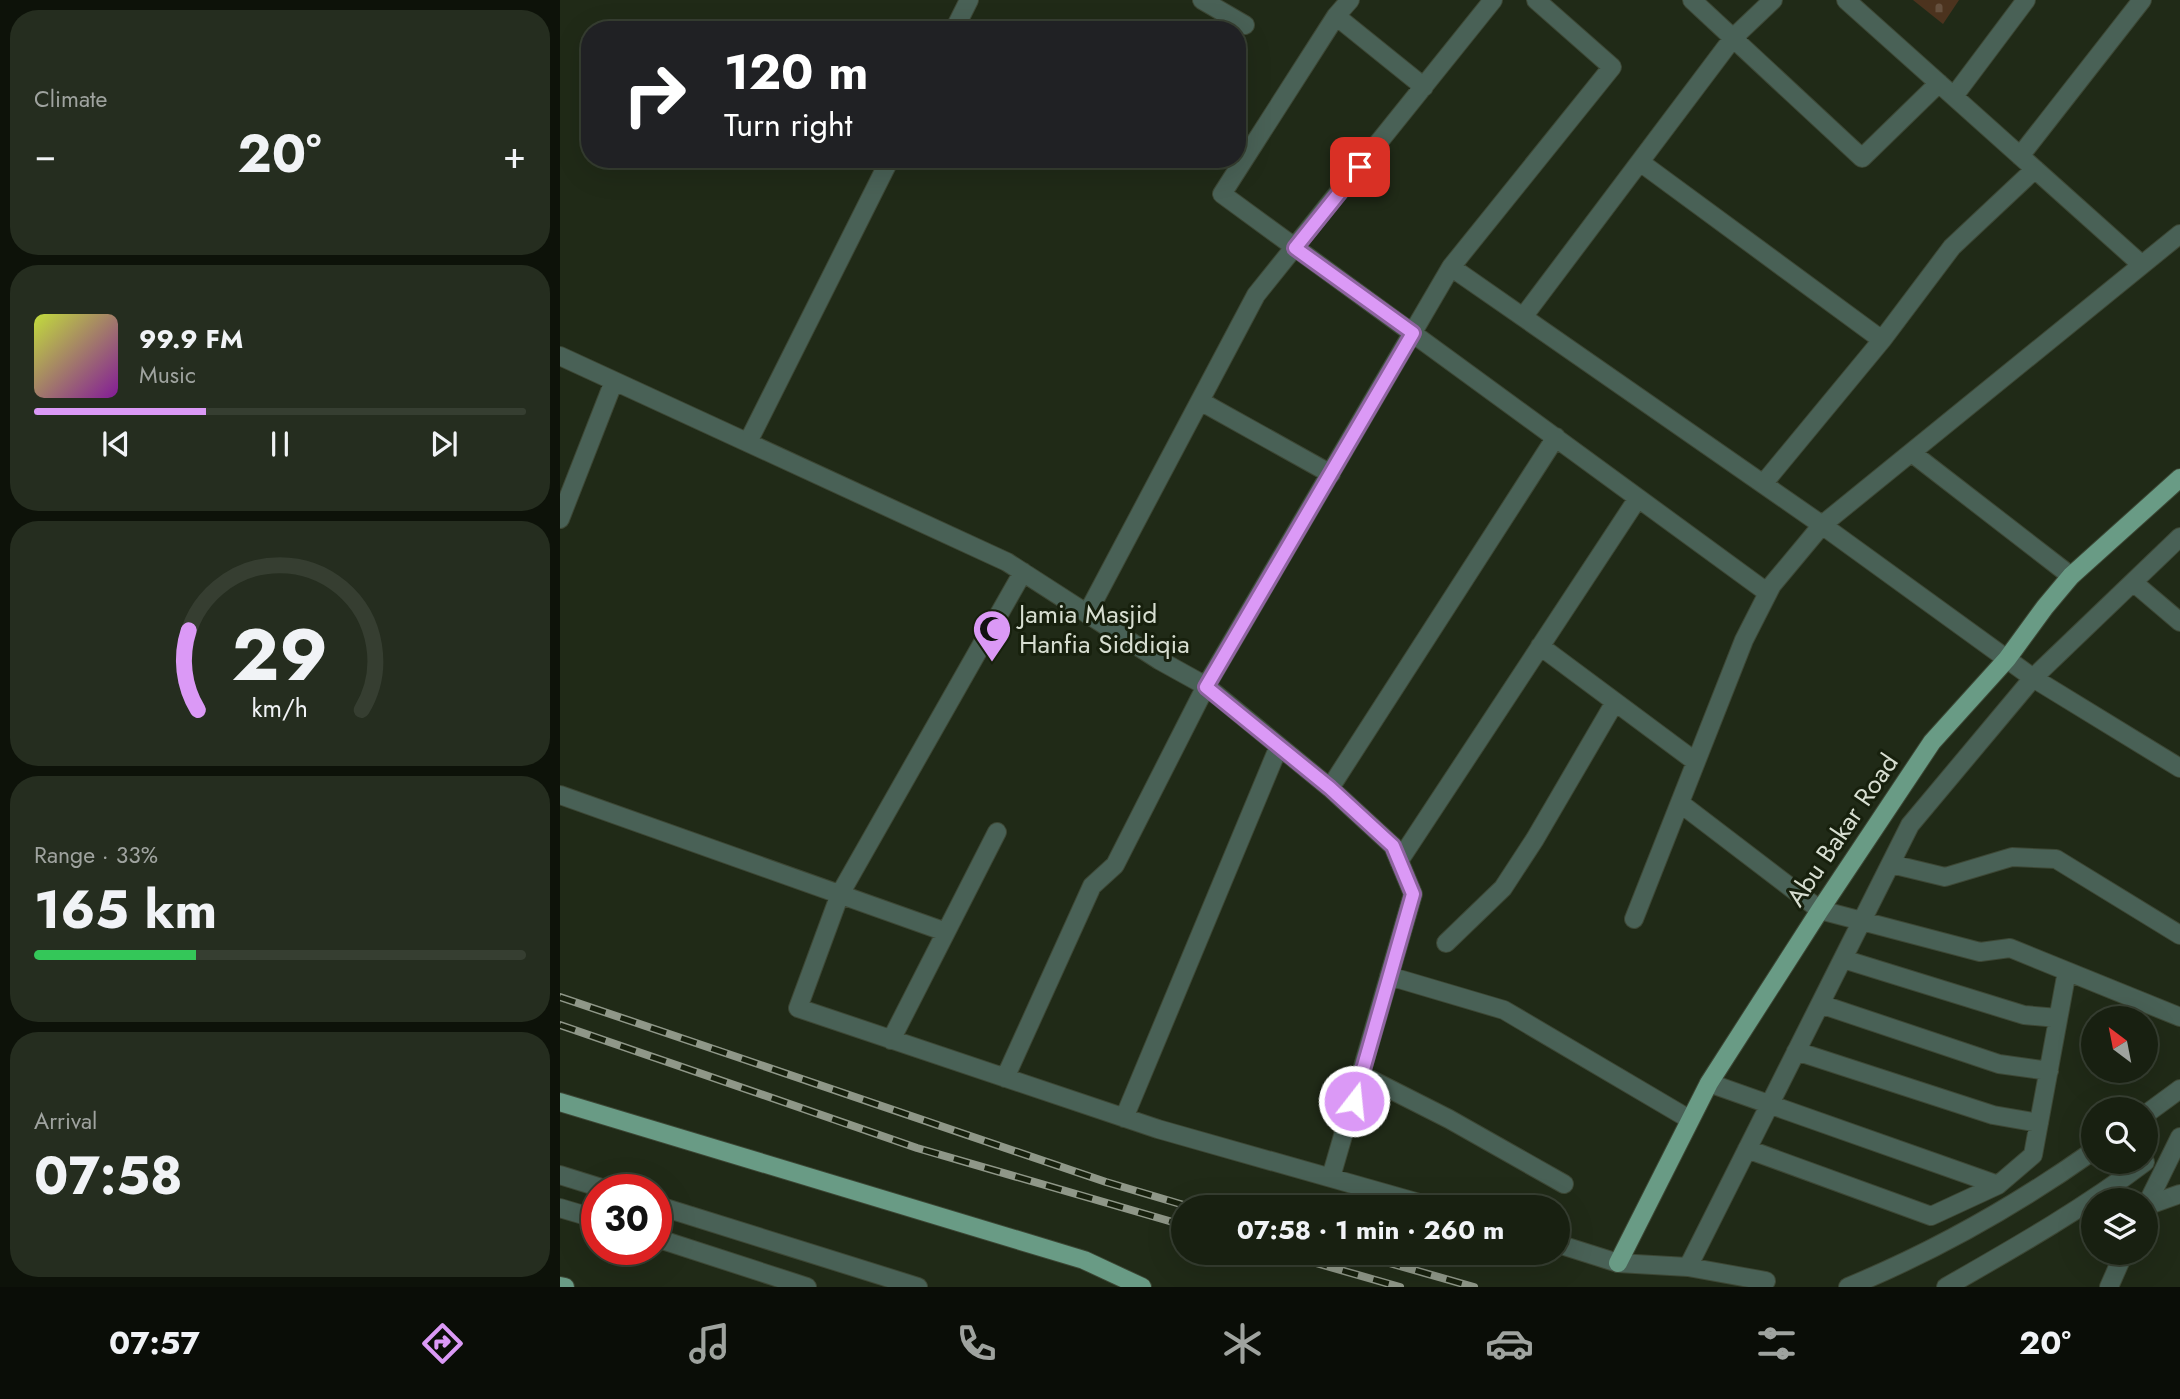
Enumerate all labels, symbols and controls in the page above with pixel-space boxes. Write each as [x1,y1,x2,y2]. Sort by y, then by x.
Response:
text: 120 m [724,37,868,107]
icon: right [609,49,700,140]
text: Climate [34,82,107,116]
text: Turn right [724,102,853,148]
text: 20° [238,116,322,192]
text: − [34,127,56,182]
text: + [503,127,526,182]
pin [1330,137,1390,197]
icon: arrive [1341,148,1379,186]
text: 99.9 FM [139,320,243,358]
text: Music [139,358,196,392]
icon: previous [97,425,135,463]
icon: pause [261,425,299,463]
icon: next [425,425,463,463]
place label: Jamia Masjid Hanfia Siddiqia [1016,595,1190,663]
text: 29 [232,602,328,707]
mosque icon: Jamia Masjid Hanfia Siddiqia [971,608,1013,663]
text: km/h [252,689,308,725]
street label: Abu Bakar Road [1777,746,1907,914]
text: Range · 33% [34,838,158,872]
text: 165 km [34,872,217,948]
north arrow [2081,1006,2158,1083]
map controls [2081,1006,2158,1265]
position arrow [1317,1064,1391,1138]
button: search [2081,1097,2158,1174]
text: Arrival [34,1104,97,1138]
text: 07:58 [34,1138,183,1214]
speed limit sign: 30 [581,1174,672,1265]
button: layers [2081,1188,2158,1265]
text: 07:58 · 1 min · 260 m [1237,1211,1504,1249]
icon: directions [418,1319,467,1368]
icon: music [685,1319,734,1368]
icon: phone [952,1319,1001,1368]
icon: climate [1218,1319,1267,1368]
icon: car [1485,1319,1534,1368]
icon: filters [1752,1319,1801,1368]
text: 07:57 [109,1320,200,1366]
text: 20° [2019,1320,2071,1366]

